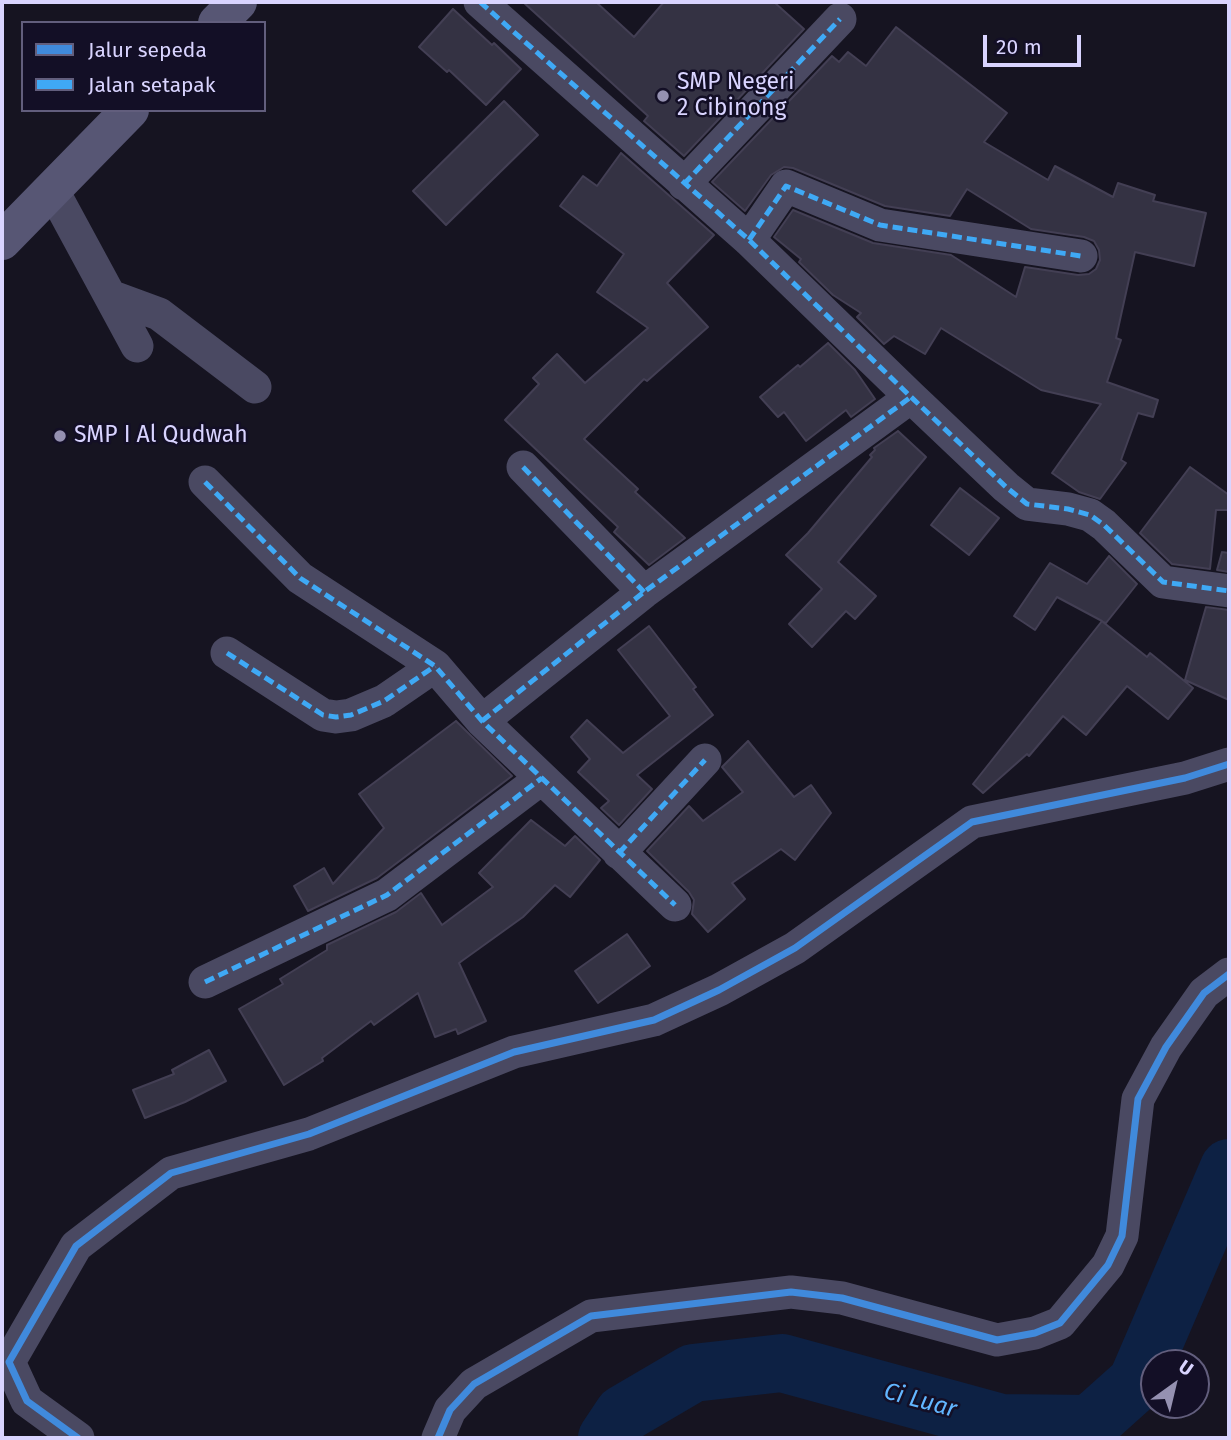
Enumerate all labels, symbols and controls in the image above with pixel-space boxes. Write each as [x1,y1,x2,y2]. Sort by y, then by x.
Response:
legend [21,21,266,112]
scale bar [986,21,1084,65]
text: 20 m [996,34,1042,60]
text: Jalur sepeda [88,37,207,63]
place label: SMP Negeri 2 Cibinong [677,69,794,123]
text: Jalan setapak [88,72,216,98]
marker: SMP Negeri 2 Cibinong [655,88,671,104]
place label: SMP I Al Qudwah [74,422,248,450]
marker: SMP I Al Qudwah [52,428,68,444]
north arrow [1140,1349,1210,1419]
text: U [1174,1355,1197,1381]
water label: Ci Luar [880,1377,960,1425]

